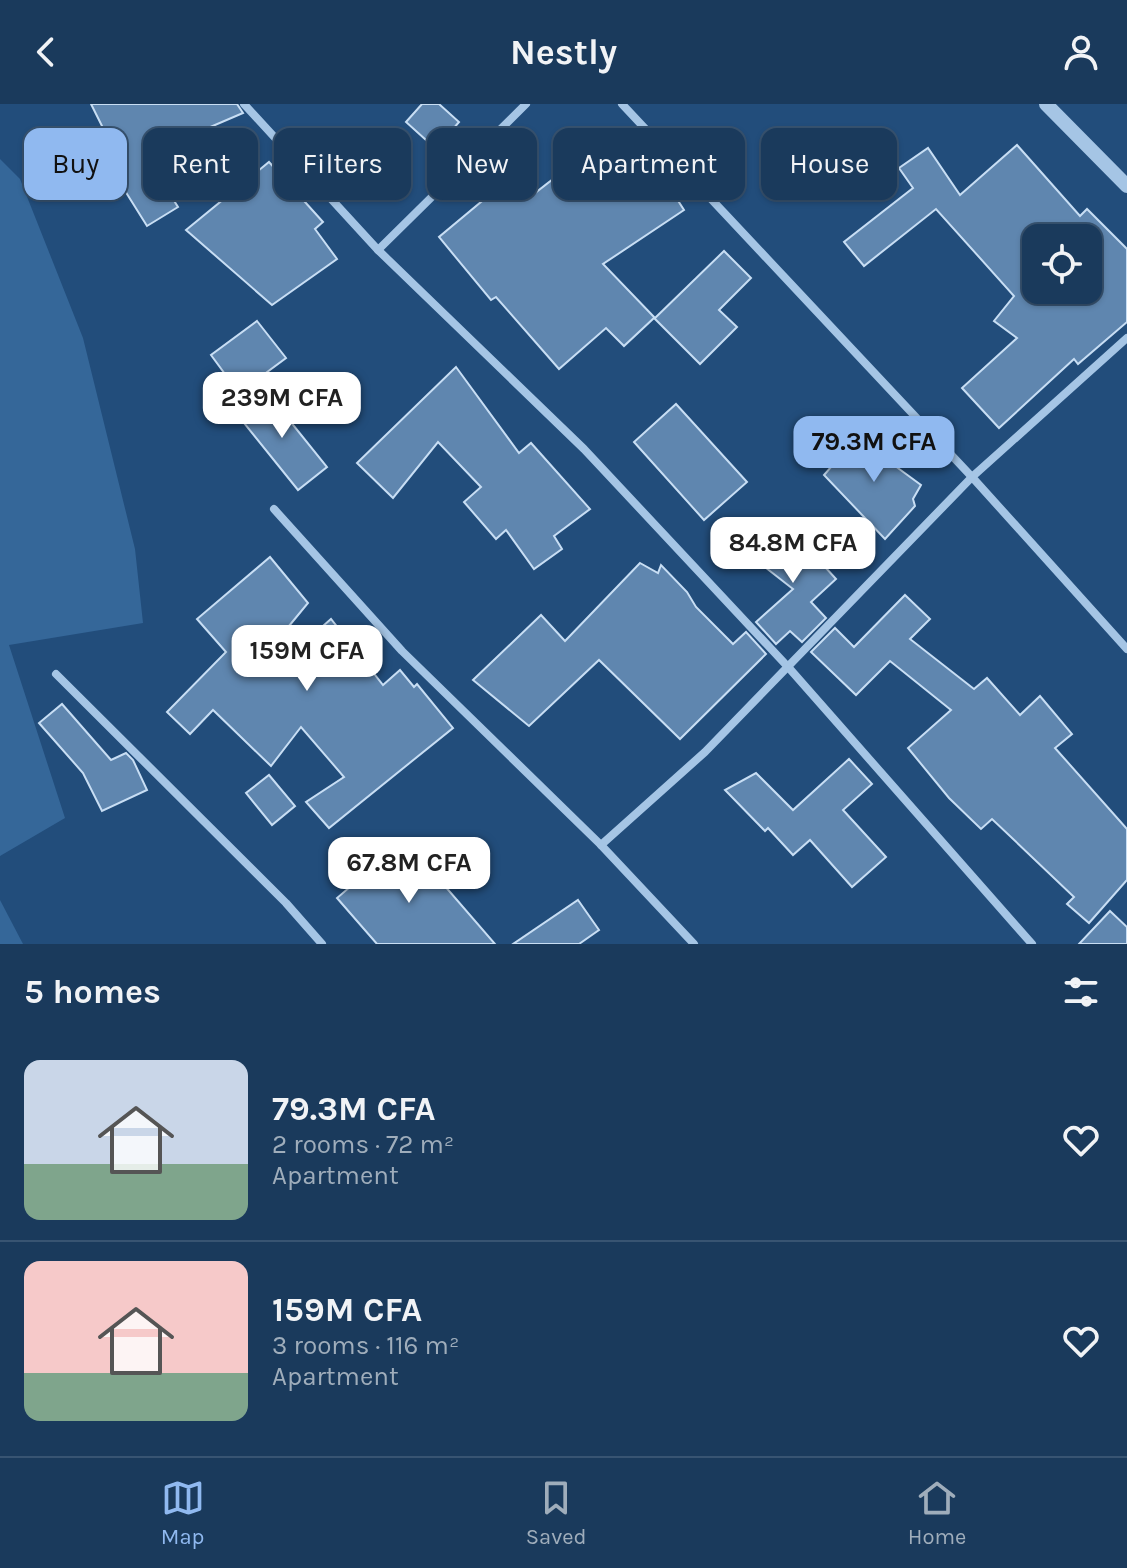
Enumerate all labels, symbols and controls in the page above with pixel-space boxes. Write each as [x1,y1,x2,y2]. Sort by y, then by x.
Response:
icon: back [24,30,68,74]
icon: person [1059,30,1103,74]
text: Nestly [510,31,617,73]
chip: Buy [24,128,127,200]
chip: Rent [143,128,258,200]
chip: Filters [274,128,411,200]
chip: New [427,128,537,200]
chip: Apartment [553,128,745,200]
chip: House [761,128,897,200]
map controls [1022,224,1102,304]
button: locate [1022,224,1102,304]
pin: 239M CFA [199,372,365,440]
text: 239M CFA [221,382,343,413]
pin: 79.3M CFA [782,416,966,484]
text: 79.3M CFA [811,426,937,457]
pin: 84.8M CFA [701,517,885,585]
text: 84.8M CFA [728,527,858,558]
pin: 159M CFA [224,625,390,693]
text: 159M CFA [250,635,364,666]
pin: 67.8M CFA [317,837,501,905]
text: 67.8M CFA [346,847,472,878]
icon: filters [1059,970,1103,1014]
text: 5 homes [24,972,161,1012]
text: 79.3M CFA [272,1089,436,1129]
icon: home [88,1092,184,1188]
icon: heart [1059,1118,1103,1162]
text: 2 rooms · 72 m² [272,1129,454,1160]
text: Apartment [272,1160,399,1191]
text: 159M CFA [272,1290,422,1330]
icon: home [88,1293,184,1389]
icon: heart [1059,1319,1103,1363]
text: 3 rooms · 116 m² [272,1330,459,1361]
text: Apartment [272,1361,399,1392]
tab: Map [161,1476,205,1550]
tab: Saved [526,1476,587,1550]
tab: Home [908,1476,966,1550]

